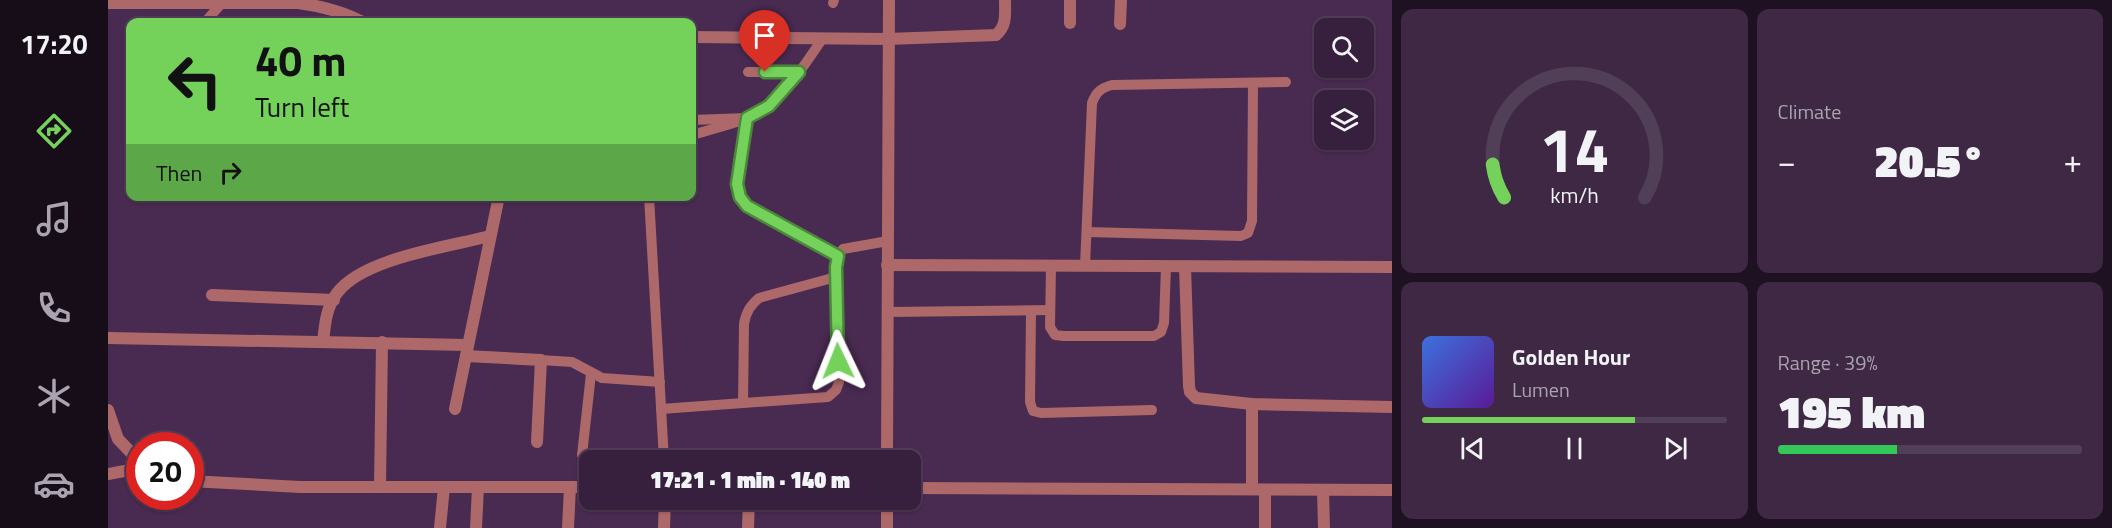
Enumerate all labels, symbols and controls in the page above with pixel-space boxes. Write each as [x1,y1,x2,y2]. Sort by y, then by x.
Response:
pin [739,10,790,72]
map controls [1314,18,1374,150]
button: search [1314,18,1374,78]
icon: arrive [748,19,781,52]
text: 17:20 [20,23,88,64]
text: 40 m [255,28,347,92]
icon: left [156,42,234,120]
text: Turn left [255,86,349,127]
button: layers [1314,90,1374,150]
text: Climate [1778,96,1841,127]
text: 14 [1539,101,1609,196]
icon: directions [33,110,75,152]
text: 20.5° [1874,126,1986,194]
text: − [1778,136,1796,186]
text: + [2064,136,2082,186]
text: Then [156,156,202,190]
icon: right [214,156,247,189]
text: km/h [1550,179,1599,211]
icon: music [33,198,75,240]
icon: phone [33,287,75,329]
position arrow [806,329,870,393]
text: Golden Hour [1512,340,1630,374]
text: Range · 39% [1778,347,1878,378]
text: Lumen [1512,374,1570,405]
icon: climate [33,375,75,417]
text: 195 km [1778,377,1925,445]
speed limit sign: 20 [126,432,204,510]
icon: previous [1456,432,1489,465]
icon: pause [1558,432,1591,465]
icon: next [1659,432,1692,465]
icon: car [33,463,75,505]
text: 17:21 · 1 min · 140 m [650,463,850,497]

